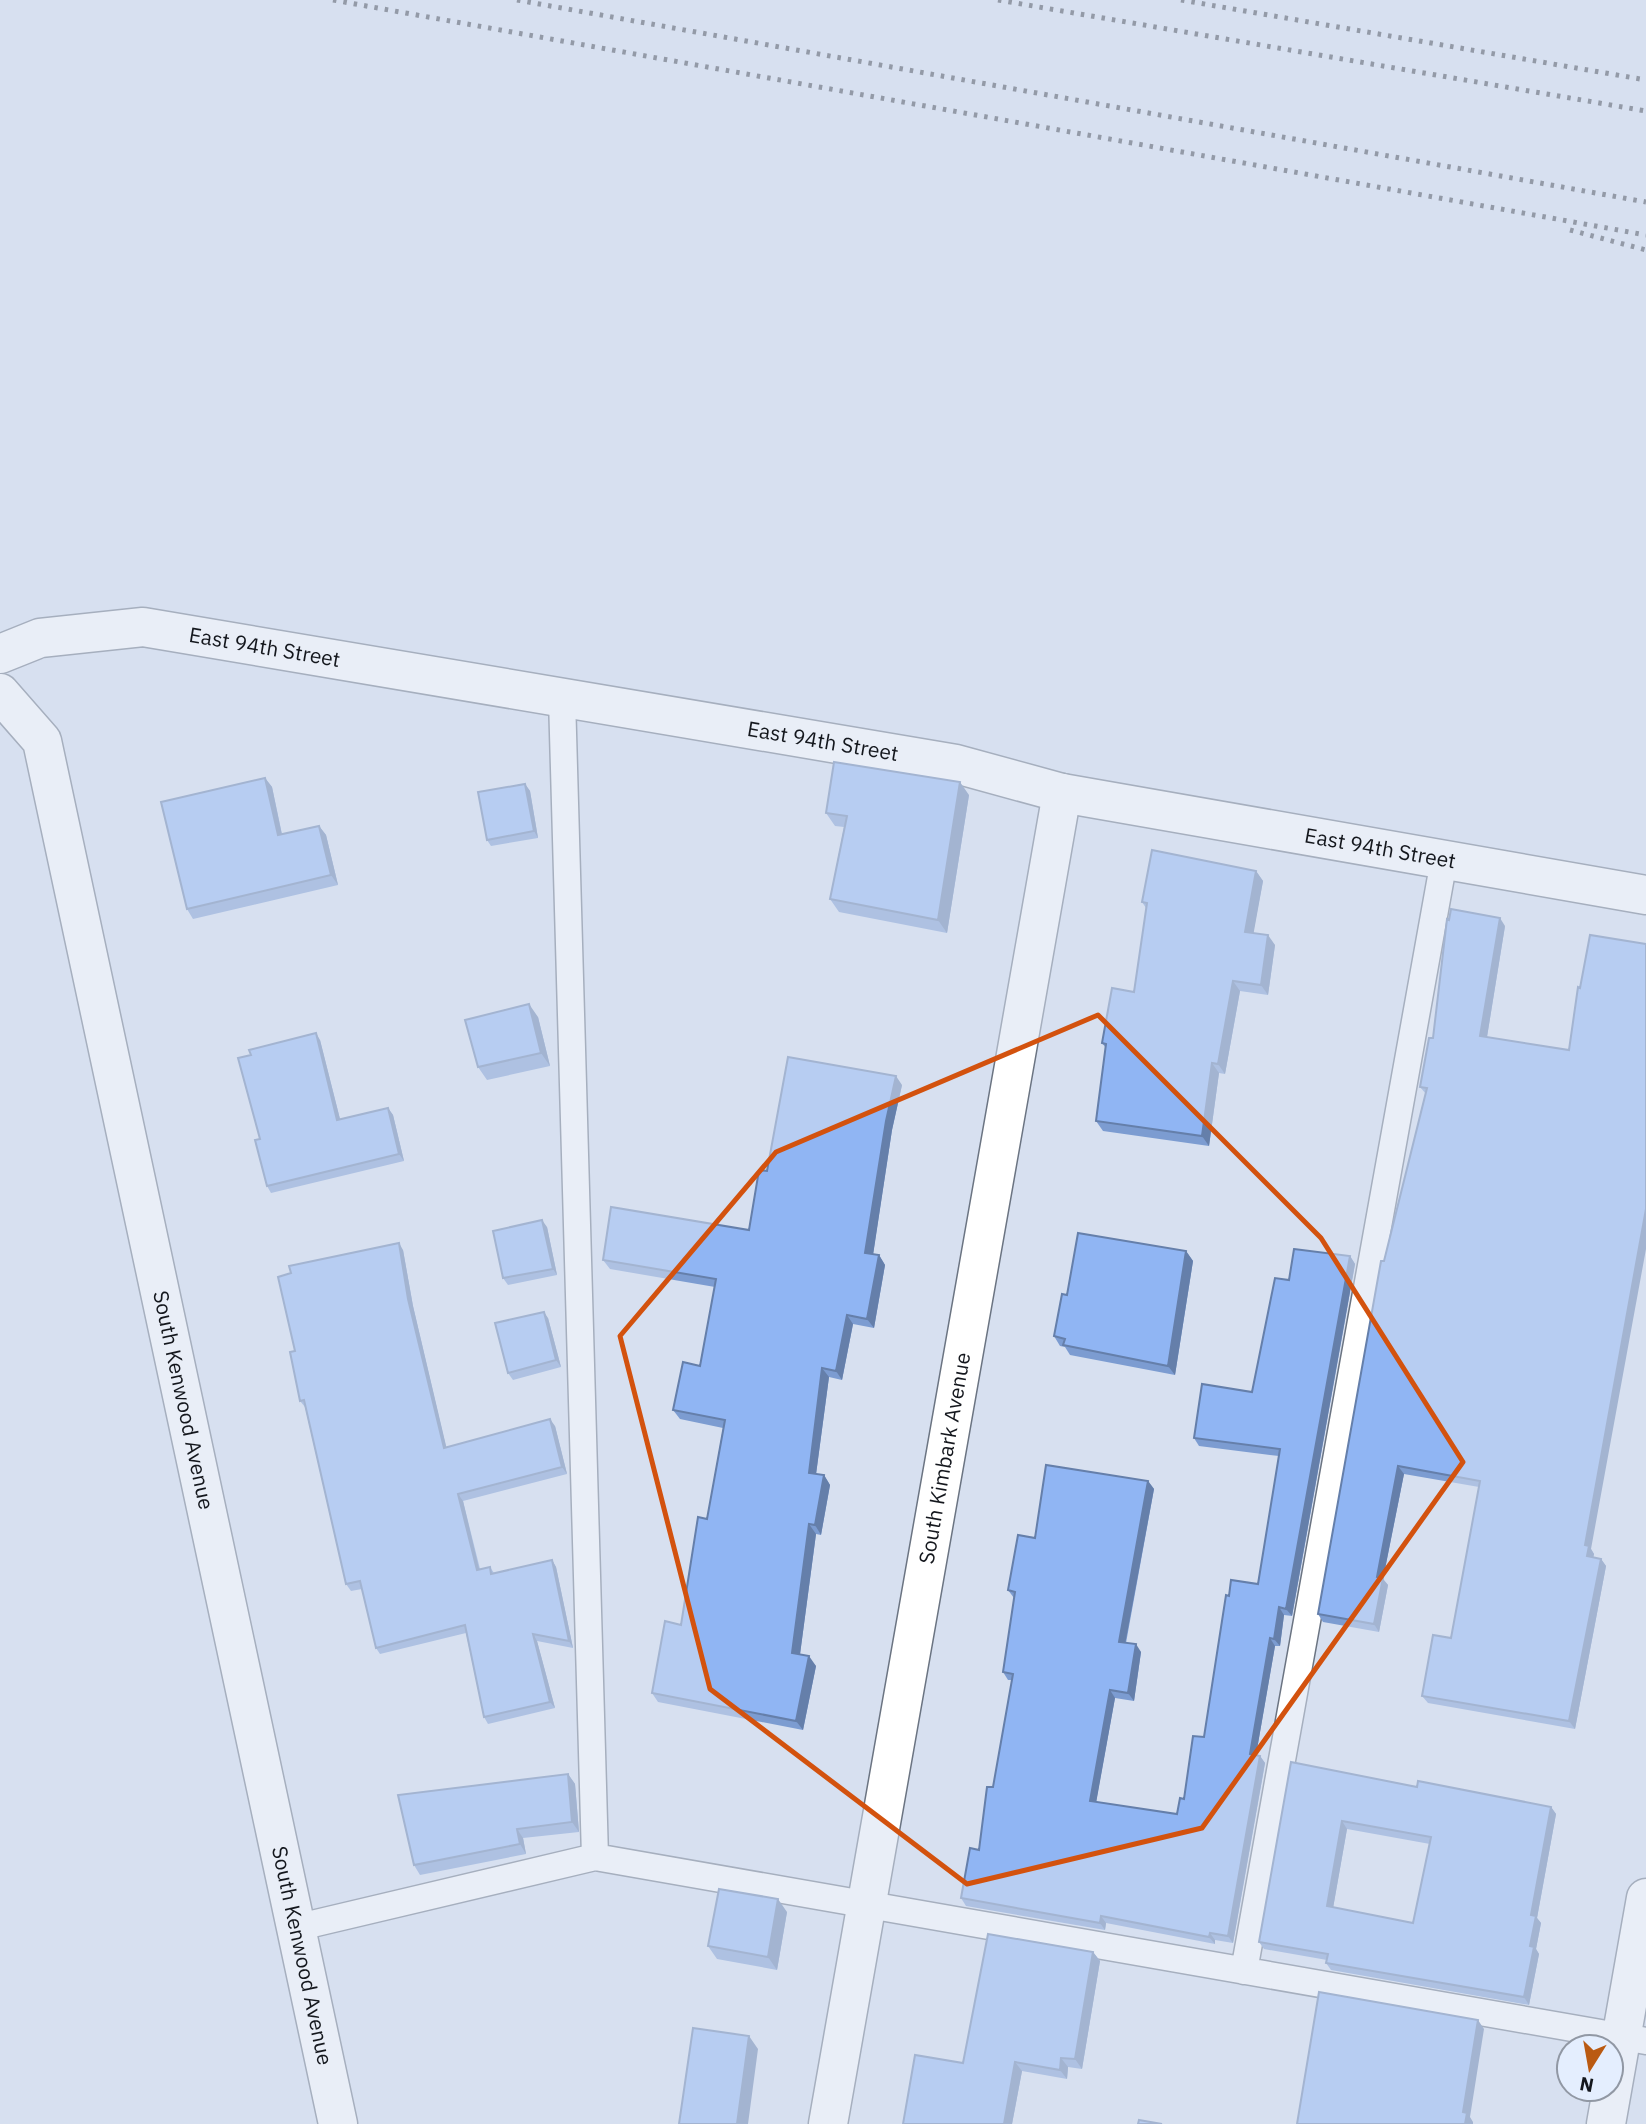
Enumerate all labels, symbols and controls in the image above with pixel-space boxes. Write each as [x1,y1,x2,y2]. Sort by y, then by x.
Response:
street label: East 94th Street [187,620,343,673]
street label: East 94th Street [745,714,901,767]
street label: East 94th Street [1303,821,1458,875]
street label: South Kenwood Avenue [147,1288,221,1512]
street label: South Kimbark Avenue [912,1350,976,1566]
street label: South Kenwood Avenue [266,1843,340,2068]
north arrow [1555,2033,1625,2103]
text: N [1578,2072,1596,2098]

